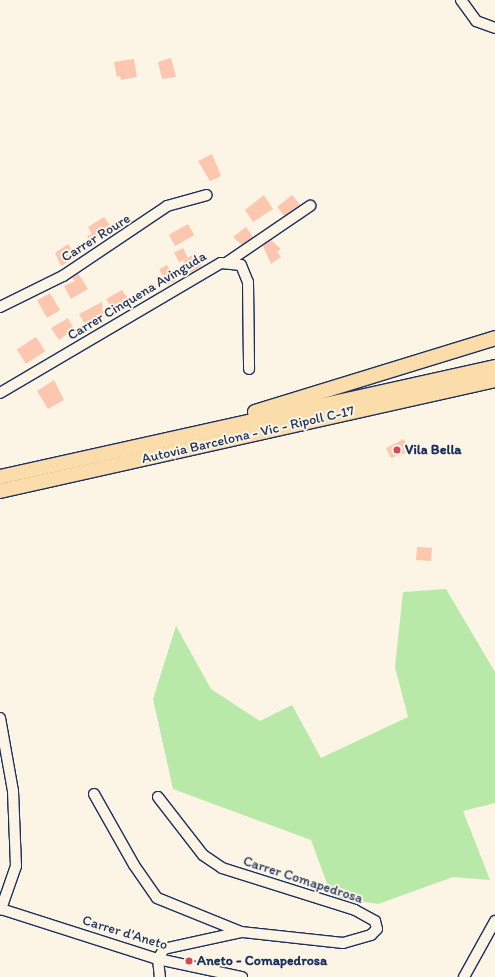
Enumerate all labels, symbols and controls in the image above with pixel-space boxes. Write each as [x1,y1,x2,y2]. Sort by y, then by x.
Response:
street label: Carrer Roure [58,210,134,266]
street label: Carrer Cinquena Avinguda [65,248,209,344]
street label: Autovia Barcelona - Vic - Ripoll C-17 [140,402,356,468]
place label: Vila Bella [405,442,461,458]
marker: Vila Bella [392,445,402,455]
street label: Carrer Comapedrosa [241,853,365,907]
street label: Carrer d'Aneto [80,912,170,954]
place label: Aneto - Comapedrosa [197,953,327,969]
marker: Aneto - Comapedrosa [184,956,194,966]

